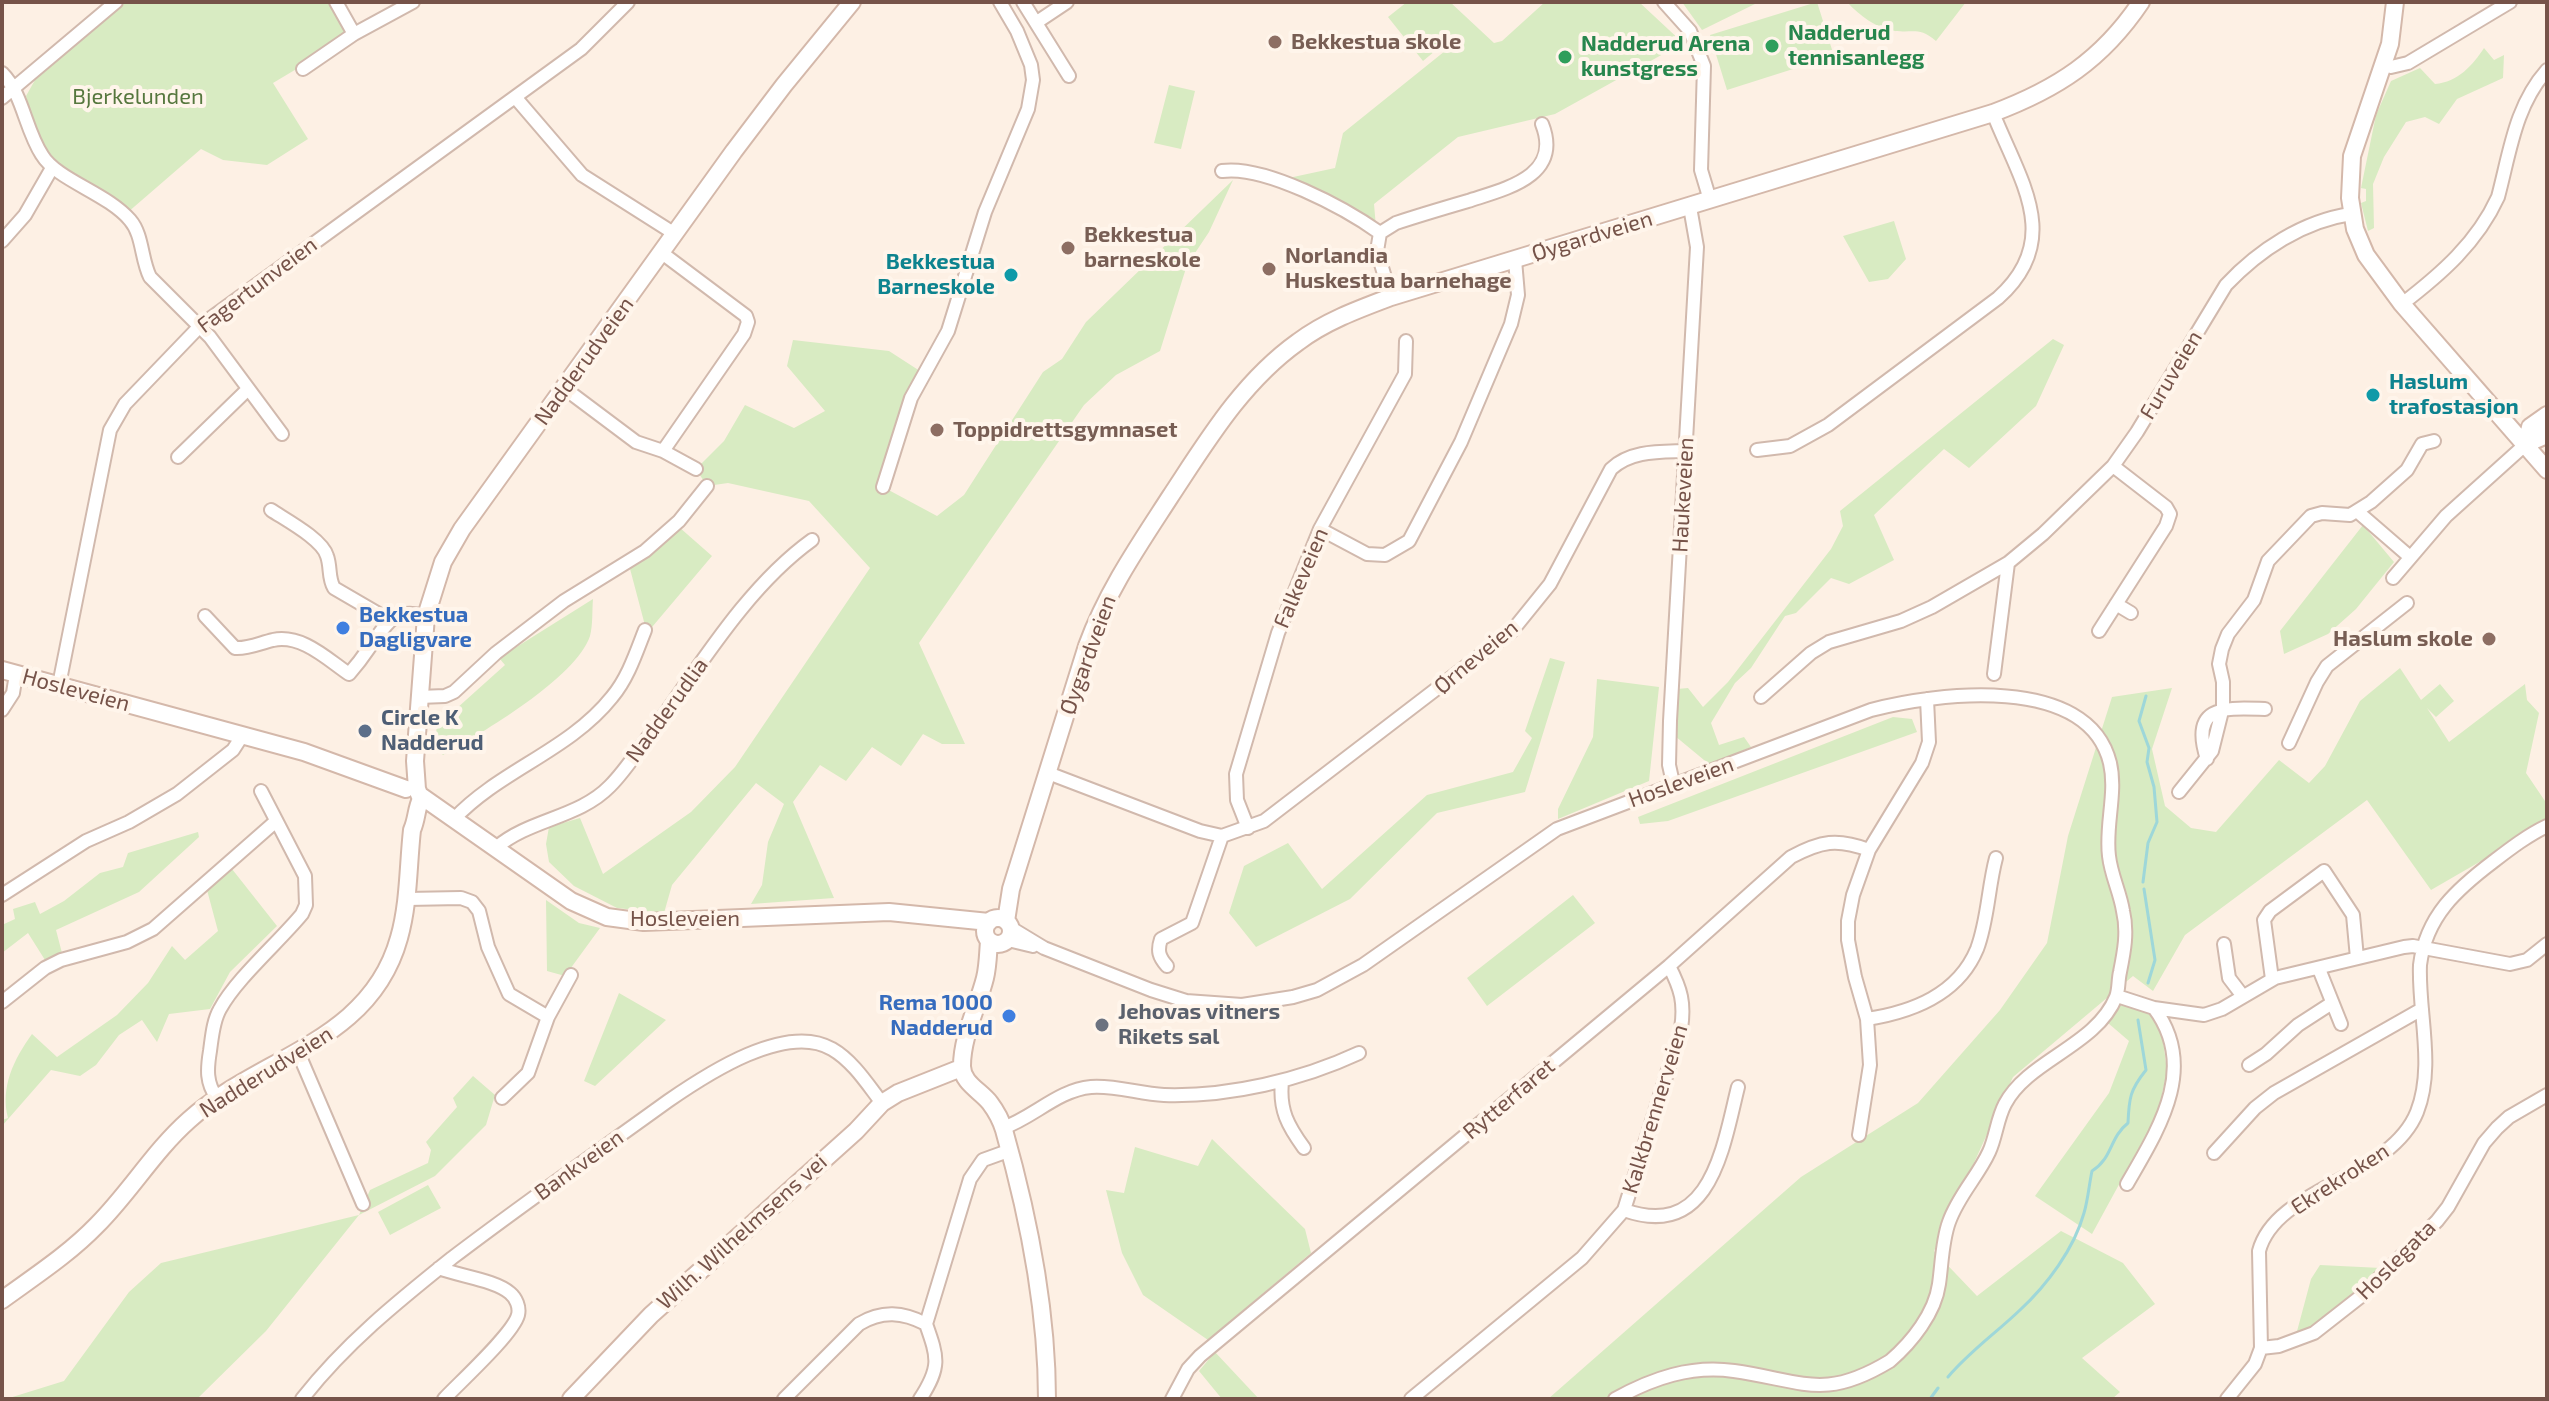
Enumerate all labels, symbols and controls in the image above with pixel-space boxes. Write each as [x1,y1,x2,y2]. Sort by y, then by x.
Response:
place label: Nadderud tennisanlegg [1788,20,1925,72]
place label: Bekkestua skole [1291,29,1461,55]
place label: Nadderud Arena kunstgress [1581,31,1750,82]
marker: Bekkestua skole [1266,33,1284,51]
marker: Nadderud tennisanlegg [1763,37,1781,55]
marker: Nadderud Arena kunstgress [1556,48,1574,66]
park label: Bjerkelunden [72,84,204,110]
street label: Øygardveien [1528,205,1656,267]
place label: Bekkestua barneskole [1084,222,1201,274]
street label: Fagertunveien [192,231,322,339]
marker: Bekkestua barneskole [1059,239,1077,257]
place label: Norlandia Huskestua barnehage [1285,243,1512,294]
place label: Bekkestua Barneskole [877,249,995,300]
marker: Norlandia Huskestua barnehage [1260,260,1278,278]
marker: Bekkestua Barneskole [1002,266,1020,284]
street label: Nadderudveien [529,292,639,430]
street label: Furuveien [2134,326,2208,424]
place label: Haslum trafostasjon [2389,369,2519,420]
marker: Haslum trafostasjon [2364,386,2382,404]
place label: Toppidrettsgymnaset [953,417,1177,443]
marker: Toppidrettsgymnaset [928,421,946,439]
street label: Haukeveien [1667,437,1699,553]
street label: Falkeveien [1268,524,1334,632]
street label: Øygardveien [1054,592,1122,718]
place label: Bekkestua Dagligvare [359,602,472,654]
street label: Ørneveien [1429,614,1523,700]
marker: Bekkestua Dagligvare [334,619,352,637]
place label: Haslum skole [2333,626,2473,652]
marker: Haslum skole [2480,630,2498,648]
street label: Nadderudlia [620,653,714,767]
street label: Hosleveien [19,663,133,717]
place label: Circle K Nadderud [381,705,484,756]
marker: Circle K Nadderud [356,722,374,740]
street label: Hosleveien [1625,751,1737,813]
street label: Hosleveien [630,906,740,932]
place label: Rema 1000 Nadderud [879,990,993,1042]
place label: Jehovas vitners Rikets sal [1118,999,1280,1050]
marker: Rema 1000 Nadderud [1000,1007,1018,1025]
marker: Jehovas vitners Rikets sal [1093,1016,1111,1034]
street label: Nadderudveien [195,1021,337,1123]
street label: Kalkbrennerveien [1617,1021,1693,1197]
street label: Rytterfaret [1458,1053,1560,1145]
street label: Bankveien [530,1124,628,1206]
street label: Ekrekroken [2286,1138,2394,1220]
street label: Wilh. Wilhelmsens vei [652,1149,832,1315]
street label: Hoslegata [2351,1215,2441,1305]

